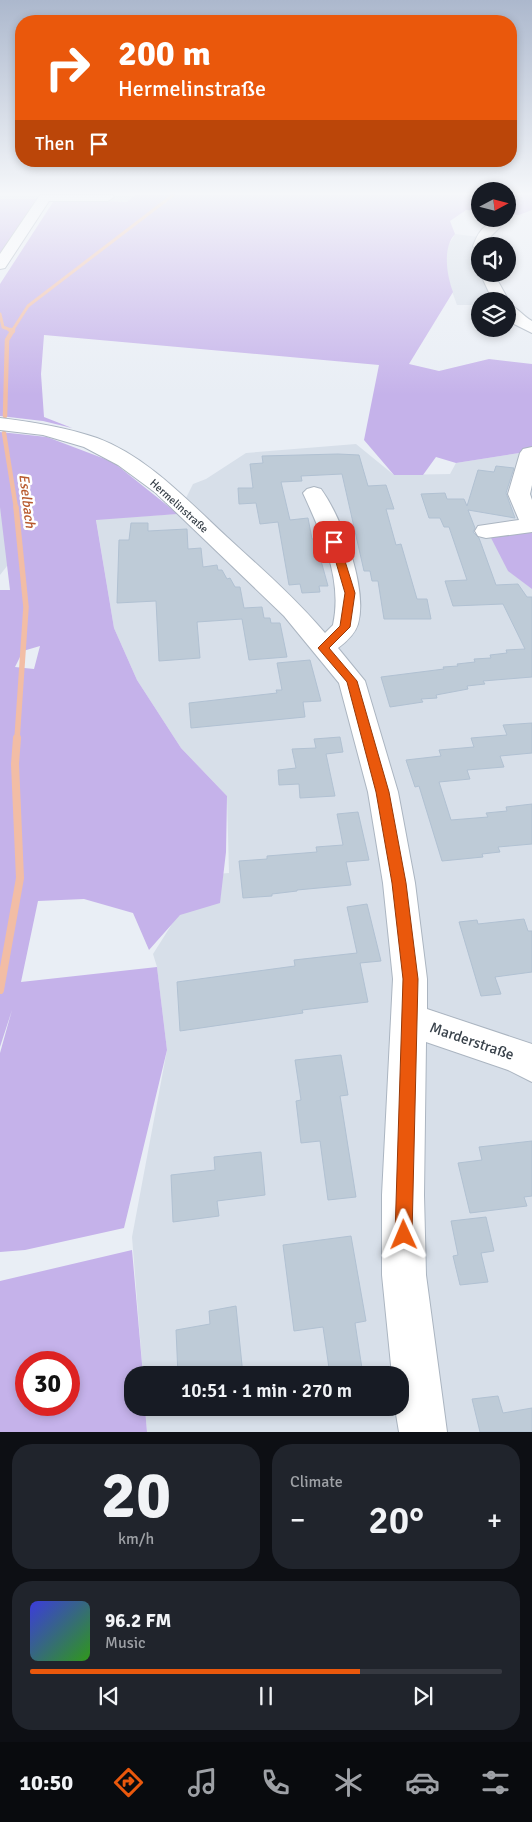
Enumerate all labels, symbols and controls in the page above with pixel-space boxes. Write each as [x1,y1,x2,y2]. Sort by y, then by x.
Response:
text: 200 m [118,32,211,75]
icon: right [35,35,100,100]
text: Hermelinstraße [118,75,266,102]
icon: arrive [85,130,113,158]
text: Then [35,132,75,156]
north arrow [471,182,516,228]
map controls [471,182,516,337]
button: sound [471,237,516,282]
button: layers [471,292,516,337]
water label: Eselbach [15,473,39,529]
street label: Hermelinstraße [147,476,211,536]
pin [313,521,355,563]
icon: arrive [320,528,348,556]
street label: Marderstraße [428,1018,516,1064]
position arrow [377,1208,429,1260]
speed limit sign: 30 [15,1351,80,1416]
text: 10:51 · 1 min · 270 m [181,1379,352,1403]
text: 20 [101,1456,171,1536]
text: Climate [290,1472,343,1492]
text: 20° [368,1497,424,1544]
text: − [290,1503,305,1537]
text: + [487,1503,502,1537]
text: km/h [118,1529,154,1549]
text: 96.2 FM [105,1609,171,1633]
text: Music [105,1633,146,1653]
icon: previous [95,1682,123,1710]
icon: pause [252,1682,280,1710]
icon: next [409,1682,437,1710]
icon: directions [111,1765,146,1800]
icon: music [185,1765,220,1800]
icon: phone [258,1765,293,1800]
icon: climate [331,1765,366,1800]
icon: car [405,1765,440,1800]
icon: filters [478,1765,513,1800]
text: 10:50 [19,1769,73,1796]

